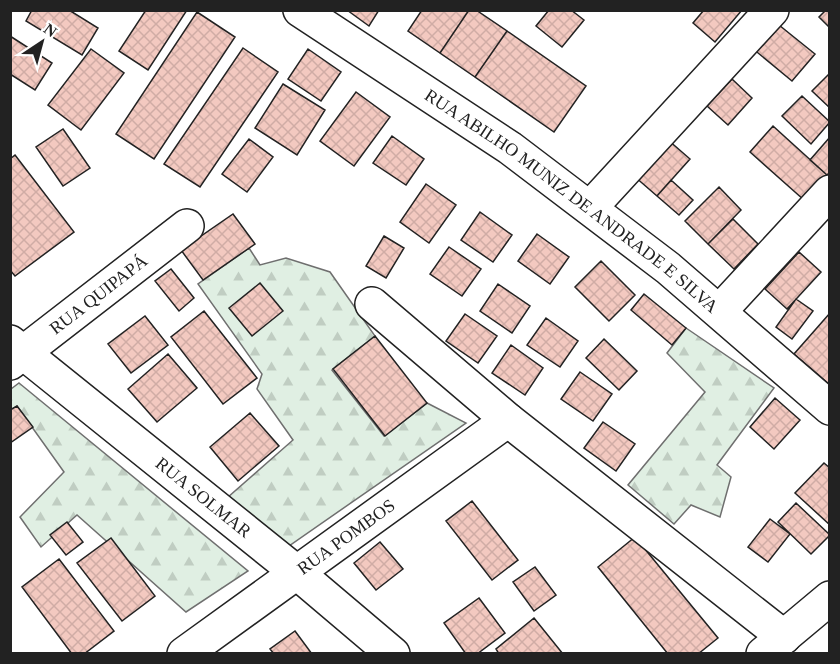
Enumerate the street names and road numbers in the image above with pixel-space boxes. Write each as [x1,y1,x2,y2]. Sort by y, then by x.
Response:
street label: RUA ABILHO MUNIZ DE ANDRADE E SILVA [421,85,722,317]
street label: RUA QUIPAPÁ [46,250,151,338]
street label: RUA SOLMAR [152,453,255,542]
street label: RUA POMBOS [293,495,399,579]

